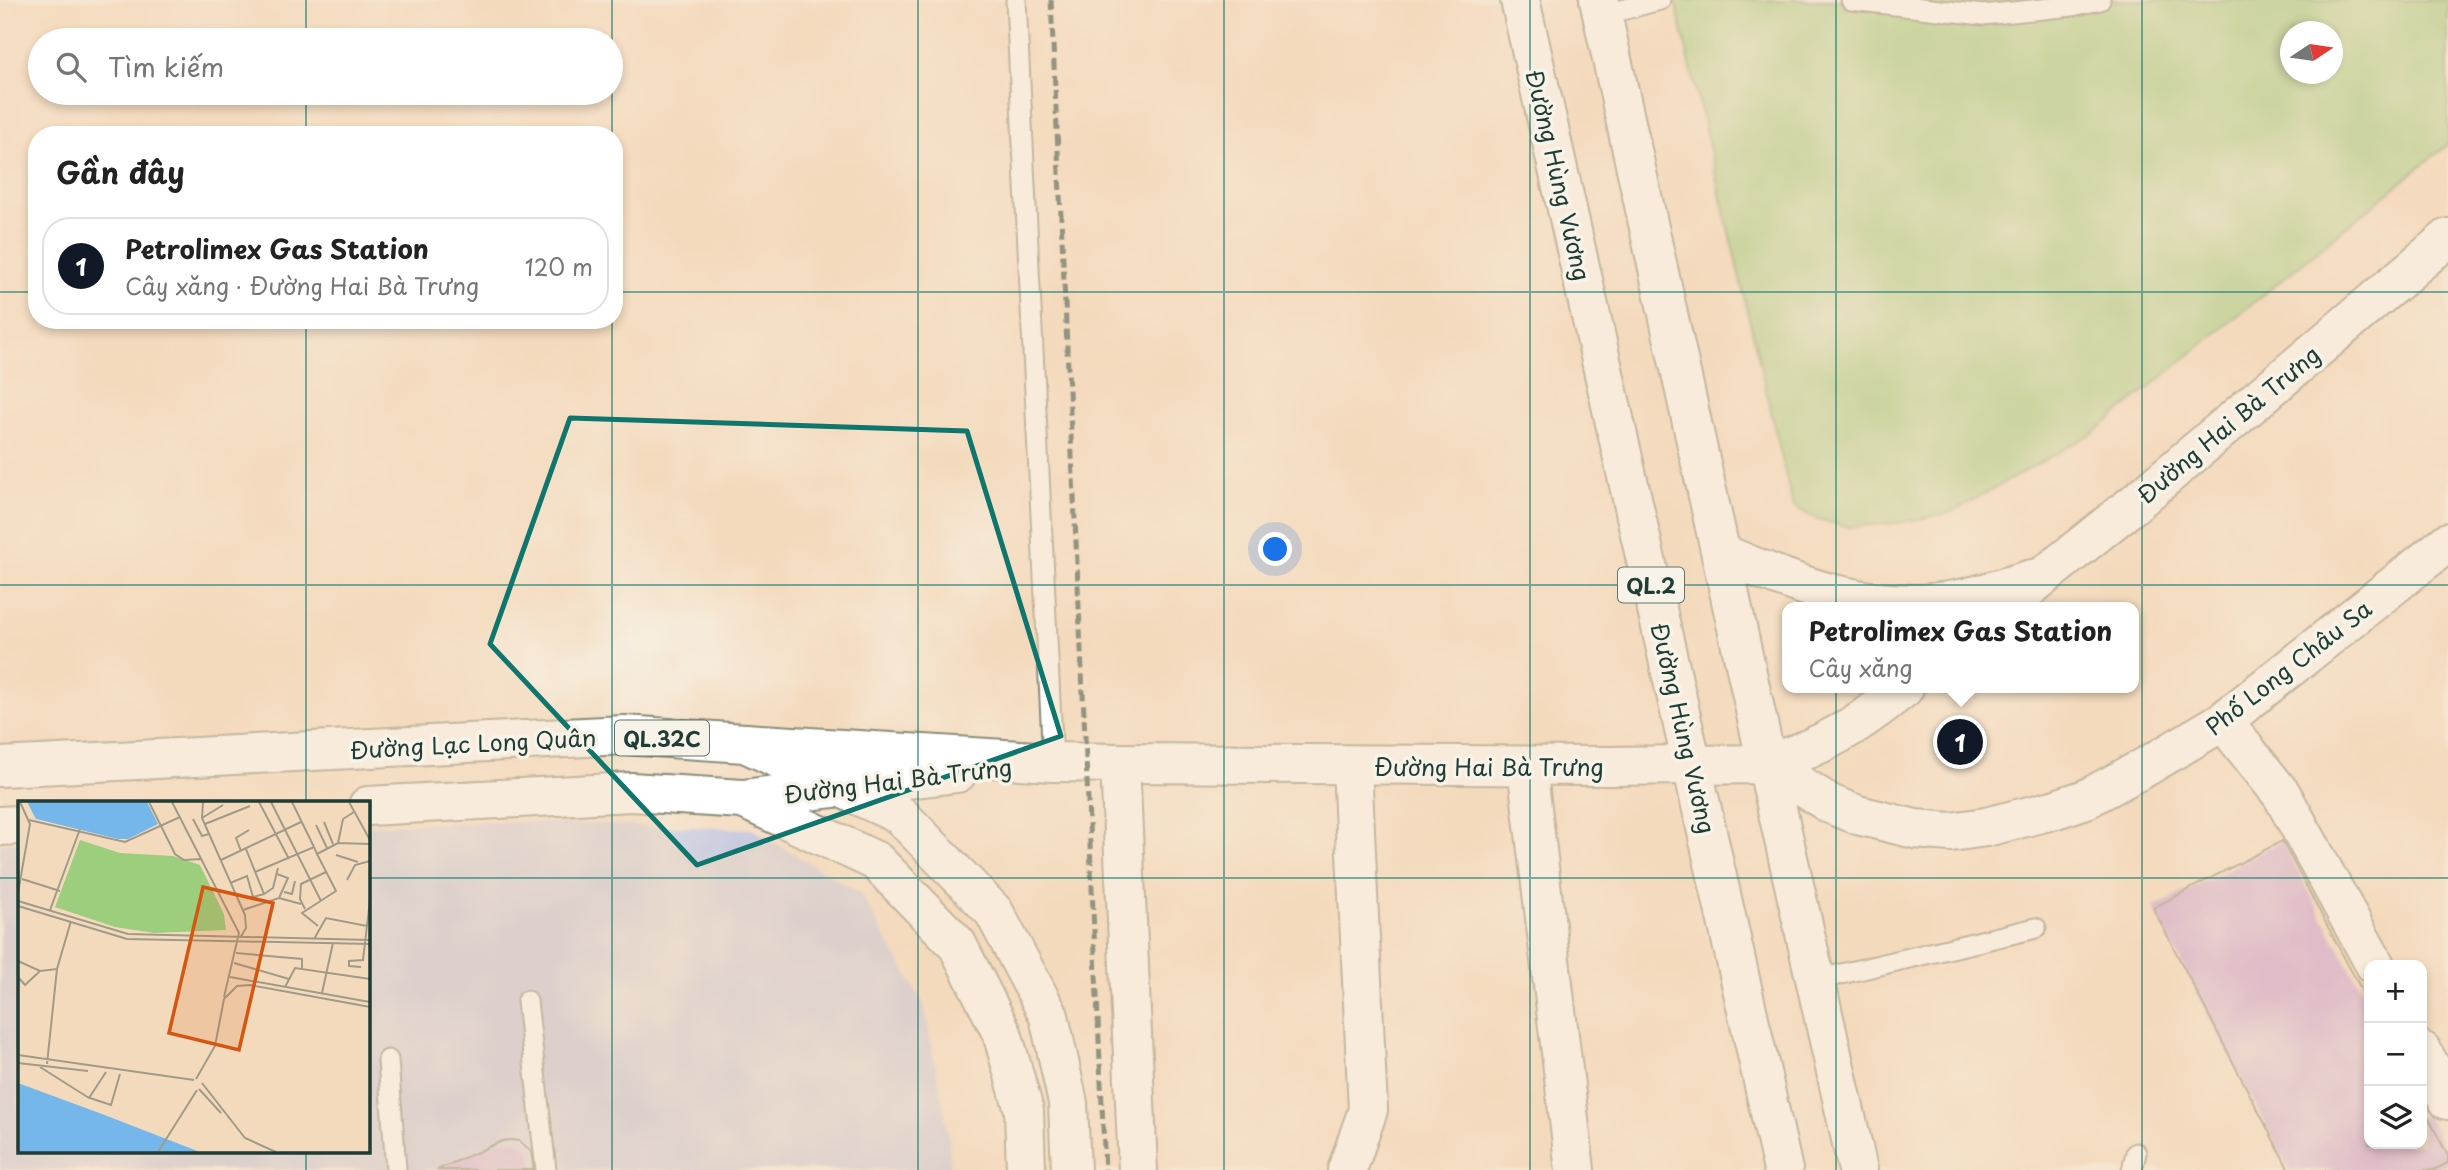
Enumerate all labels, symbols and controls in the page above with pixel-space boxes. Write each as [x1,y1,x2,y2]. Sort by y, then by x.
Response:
north arrow [2280,21,2343,84]
search box [28,28,623,105]
text: Tìm kiếm [108,47,224,86]
icon: search [52,48,90,86]
street label: Đường Hùng Vương [1518,66,1600,284]
text: Gần đây [56,149,185,194]
text: Petrolimex Gas Station [125,229,429,268]
text: 1 [76,249,87,284]
text: 120 m [525,249,593,284]
text: Cây xăng · Đường Hai Bà Trưng [125,268,479,303]
street label: Đường Hai Bà Trưng [2129,337,2327,511]
your location [1258,532,1292,566]
road number: QL.2 [1618,568,1684,602]
street label: Phố Long Châu Sa [2197,591,2379,743]
popup [1782,602,2139,693]
text: Petrolimex Gas Station [1809,611,2112,650]
street label: Đường Hùng Vương [1643,619,1725,837]
text: Cây xăng [1809,650,1913,685]
pin: 1 [1937,716,1983,768]
street label: Đường Lạc Long Quân [349,719,597,767]
road number: QL.32C [615,720,709,756]
street label: Đường Hai Bà Trưng [782,749,1014,811]
street label: Đường Hai Bà Trưng [1374,749,1604,784]
inset map [18,801,369,1152]
map controls [2364,960,2427,1149]
button: + [2364,960,2427,1023]
button: − [2364,1023,2427,1086]
button: layers [2364,1086,2427,1149]

